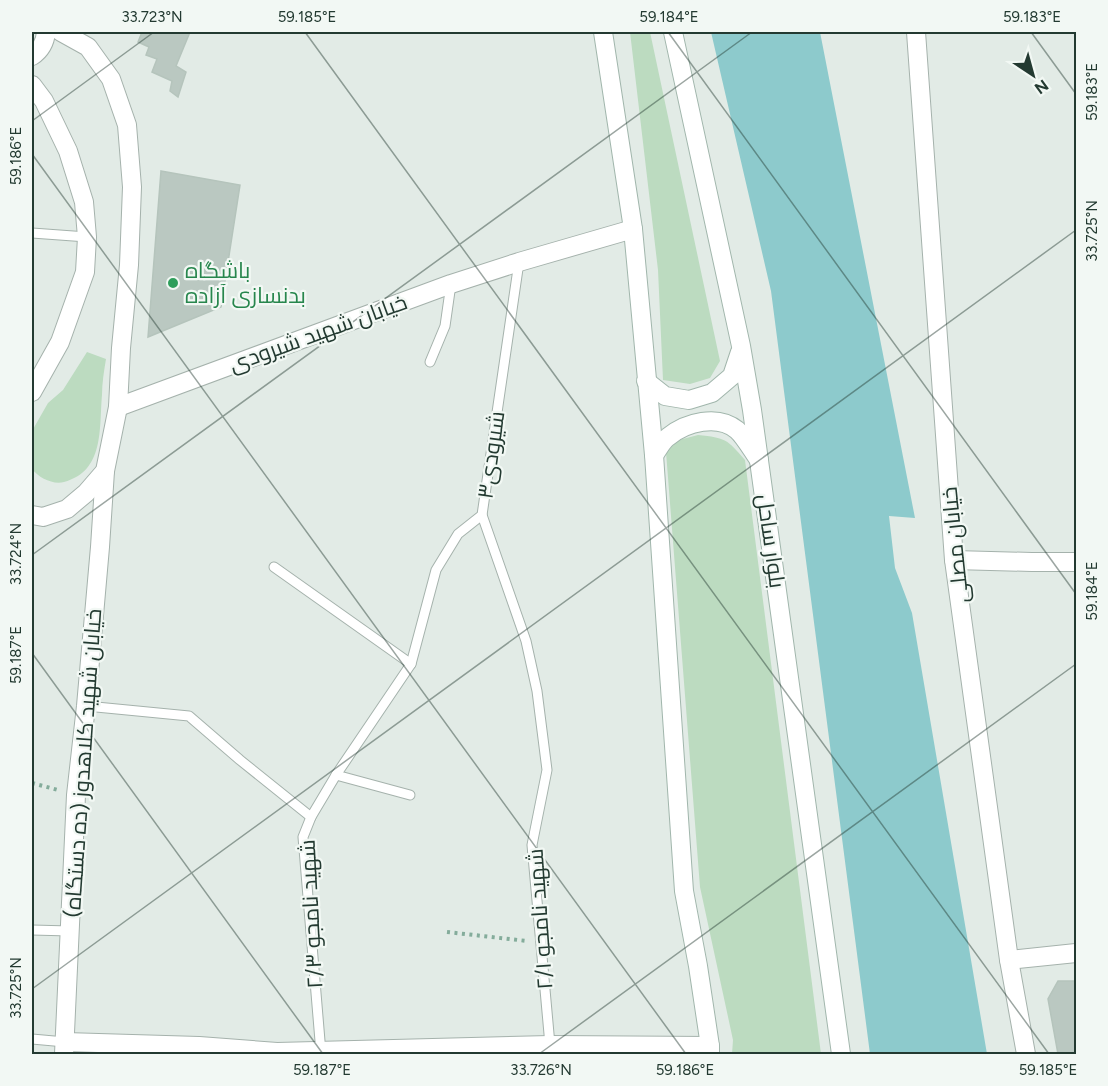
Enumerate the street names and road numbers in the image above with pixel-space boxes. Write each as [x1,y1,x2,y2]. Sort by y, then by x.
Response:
street label: خیابان شهید شیرودی [225,288,411,378]
street label: شیرودی۳ [471,409,511,501]
street label: خیابان مصلی [935,486,975,604]
street label: بلوار ساحل [751,492,791,590]
street label: خیابان شهید کلاهدوز (ده دستگاه) [59,608,107,918]
street label: شهید نامجو ۲/۳ [294,839,328,989]
street label: شهید نامجو ۲/۱ [522,848,558,990]

